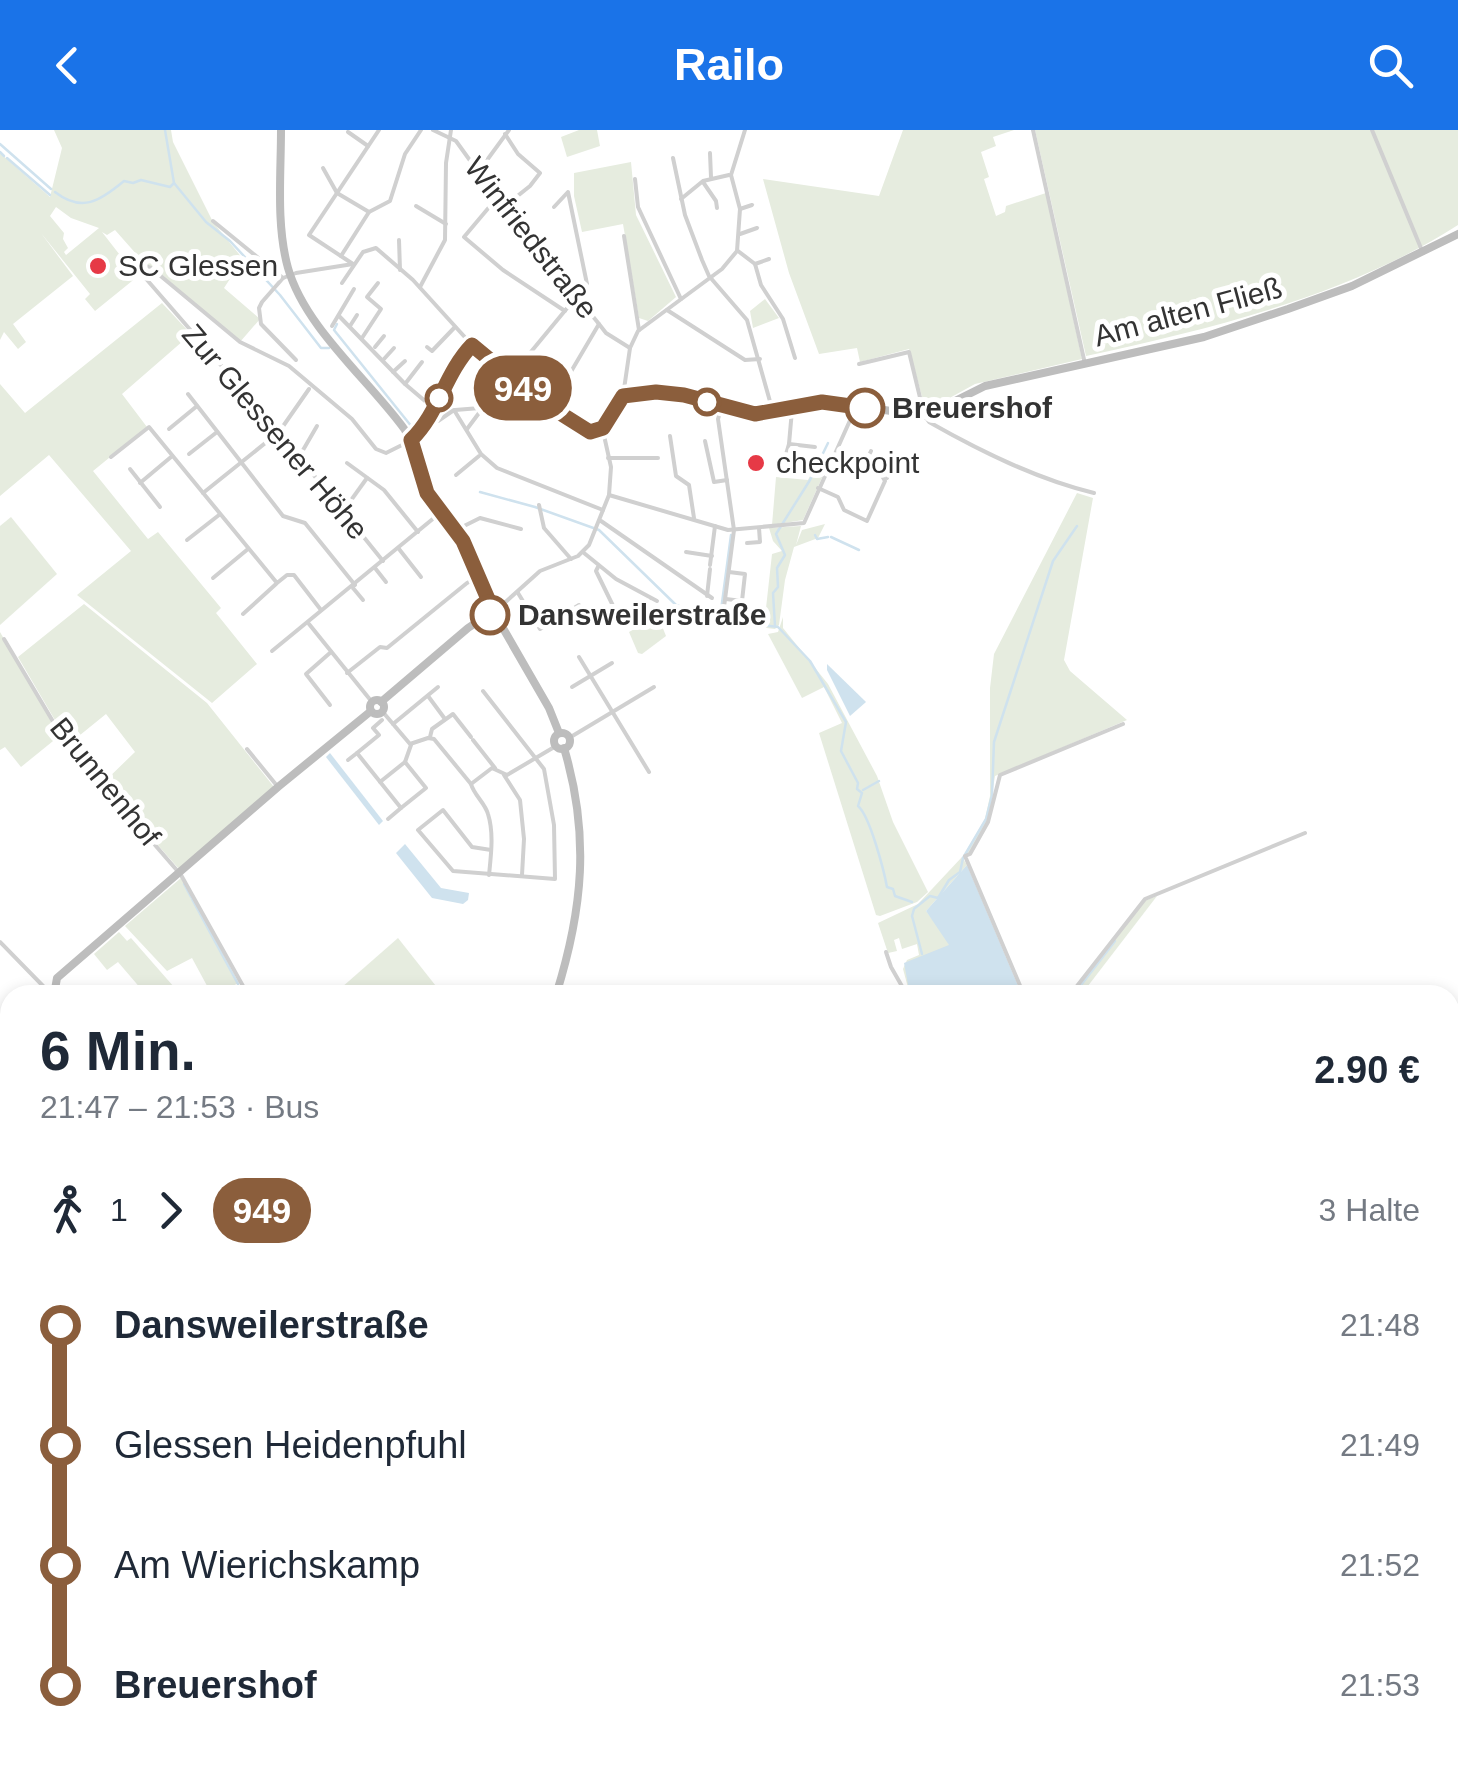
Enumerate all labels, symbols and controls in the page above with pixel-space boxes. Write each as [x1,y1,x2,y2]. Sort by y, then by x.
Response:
icon: back [40,38,95,93]
icon: search [1363,38,1418,93]
text: Railo [674,39,784,90]
street label: Winfriedstraße [458,151,604,325]
place label: SC Glessen [118,249,278,282]
marker: SC Glessen [87,255,109,277]
street label: Am alten Fließ [1090,271,1286,352]
street label: Zur Glessener Höhe [176,318,375,546]
line badge: 949 [466,356,580,420]
text: 949 [494,369,552,408]
unlabelled marker [426,385,452,411]
unlabelled marker [694,389,720,415]
marker: Breuershof [846,389,884,427]
place label: Breuershof [892,391,1053,424]
place label: checkpoint [776,446,920,479]
marker: checkpoint [745,452,767,474]
marker: Dansweilerstraße [471,596,509,634]
place label: Dansweilerstraße [518,598,766,631]
street label: Brunnenhof [44,711,167,853]
text: 6 Min. [40,1020,196,1082]
text: 2.90 € [1314,1049,1420,1091]
text: 21:47 – 21:53 · Bus [40,1089,319,1125]
icon: walk [40,1183,95,1238]
icon: forward [143,1183,198,1238]
text: 949 [233,1191,291,1230]
text: 1 [110,1192,128,1228]
text: 3 Halte [1319,1192,1420,1228]
text: Dansweilerstraße [114,1304,429,1346]
text: 21:48 [1340,1307,1420,1343]
text: Glessen Heidenpfuhl [114,1424,467,1466]
text: 21:49 [1340,1427,1420,1463]
text: Am Wierichskamp [114,1544,420,1586]
text: 21:52 [1340,1547,1420,1583]
text: Breuershof [114,1664,317,1706]
text: 21:53 [1340,1667,1420,1703]

